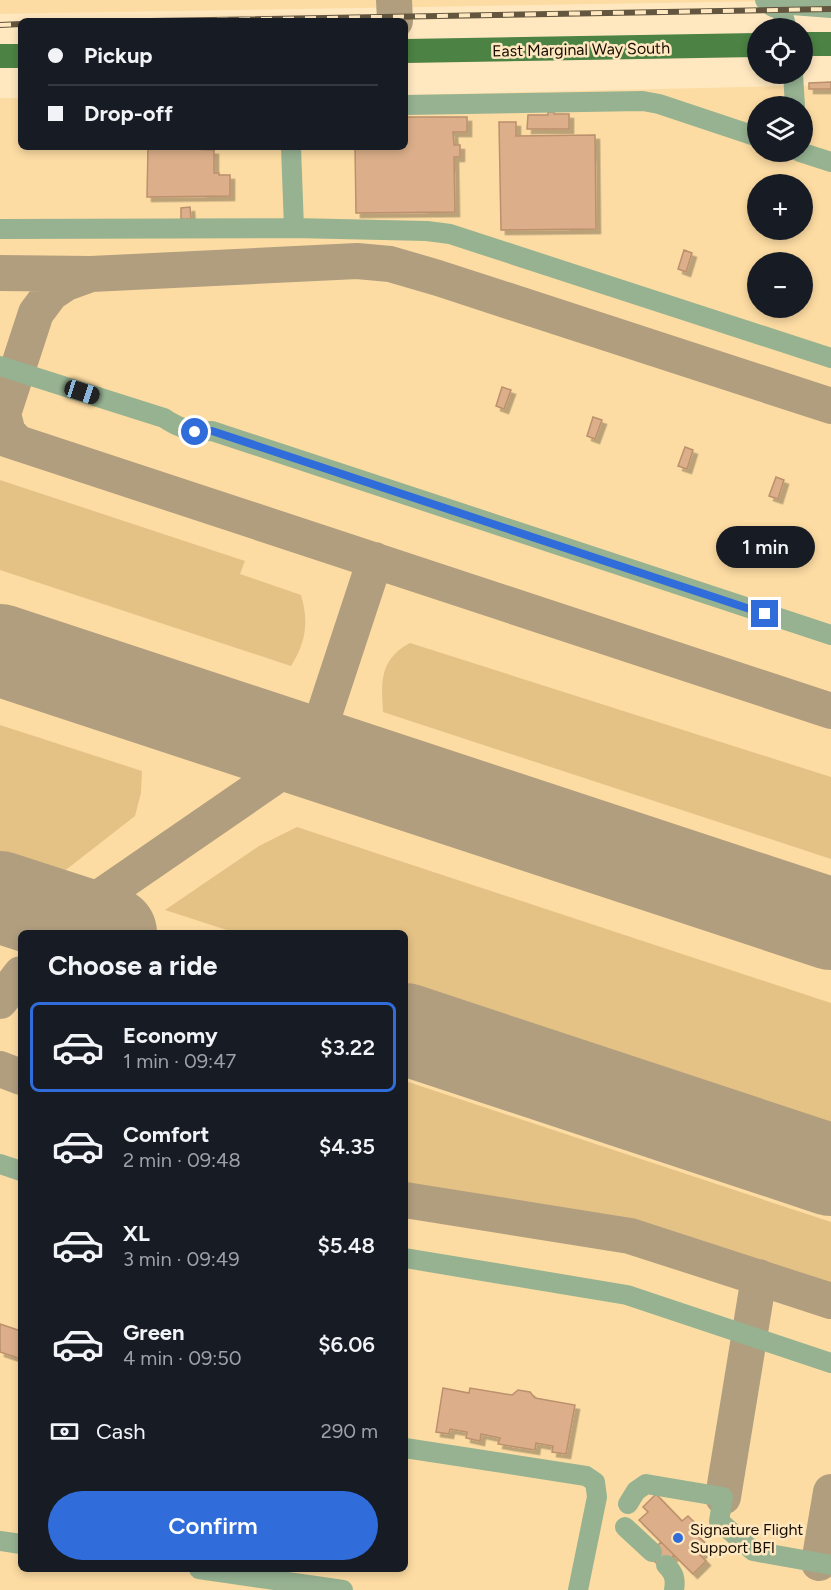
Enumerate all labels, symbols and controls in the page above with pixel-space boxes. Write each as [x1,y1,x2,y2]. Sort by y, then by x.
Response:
map controls [747,18,813,318]
button: locate [747,18,813,84]
street label: East Marginal Way South [492,38,670,61]
text: Pickup [84,42,153,69]
button: layers [747,96,813,162]
text: Drop-off [84,100,173,127]
button: + [747,174,813,240]
button: − [747,252,813,318]
car [62,378,102,406]
route start [181,418,208,445]
callout: 1 min [716,527,814,569]
text: 1 min [742,535,789,559]
route end [751,600,778,627]
text: Choose a ride [48,949,217,982]
icon: car [51,1020,105,1074]
text: Economy [123,1022,218,1049]
text: $3.22 [320,1034,375,1061]
text: 1 min · 09:47 [123,1049,236,1073]
icon: car [51,1119,105,1173]
text: Comfort [123,1121,209,1148]
text: $4.35 [319,1133,375,1160]
text: 2 min · 09:48 [123,1148,241,1172]
icon: car [51,1218,105,1272]
text: XL [123,1220,150,1247]
text: $5.48 [318,1232,375,1259]
text: 3 min · 09:49 [123,1247,240,1271]
icon: car [51,1317,105,1371]
text: Green [123,1319,185,1346]
text: $6.06 [318,1331,375,1358]
text: 4 min · 09:50 [123,1346,242,1370]
icon: cash [48,1415,81,1448]
text: Cash [96,1418,146,1445]
text: 290 m [321,1419,378,1443]
button: Confirm [48,1491,378,1560]
place label: Signature Flight Support BFI [690,1520,803,1557]
marker: Signature Flight Support BFI [671,1531,685,1545]

